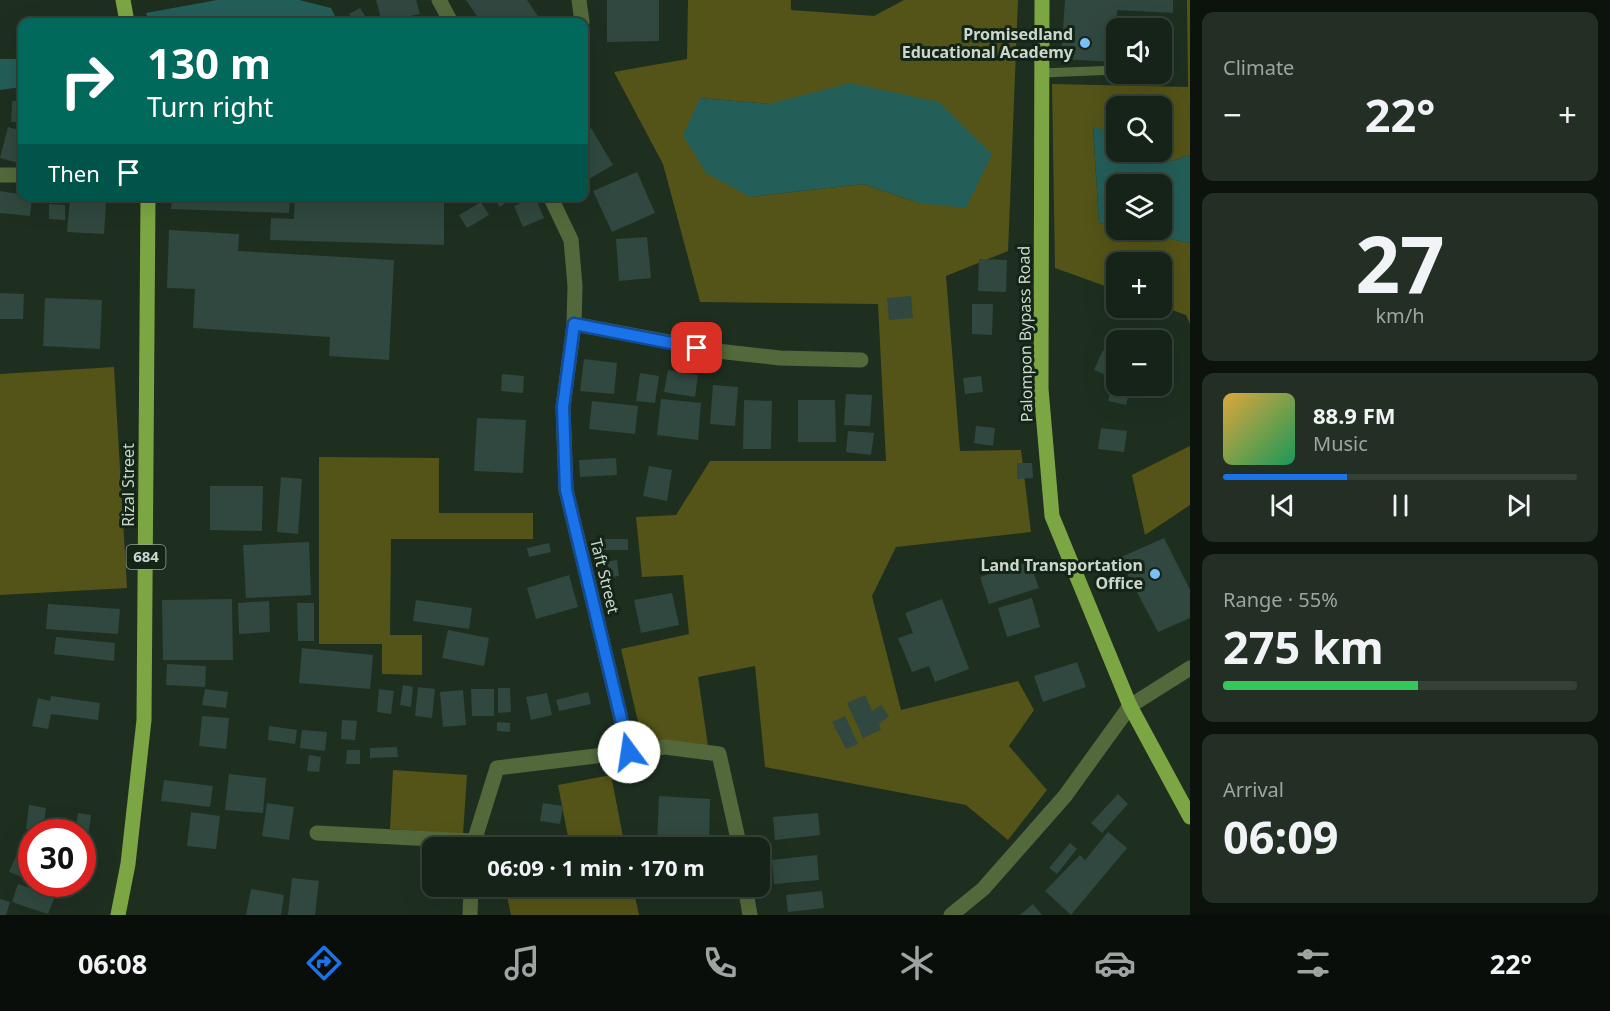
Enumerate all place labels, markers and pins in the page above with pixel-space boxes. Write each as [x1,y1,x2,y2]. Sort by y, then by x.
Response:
place label: Promisedland Educational Academy [902,23,1074,63]
marker: Promisedland Educational Academy [1078,36,1092,50]
pin [671,322,722,373]
place label: Land Transportation Office [981,554,1143,594]
marker: Land Transportation Office [1148,567,1162,581]

